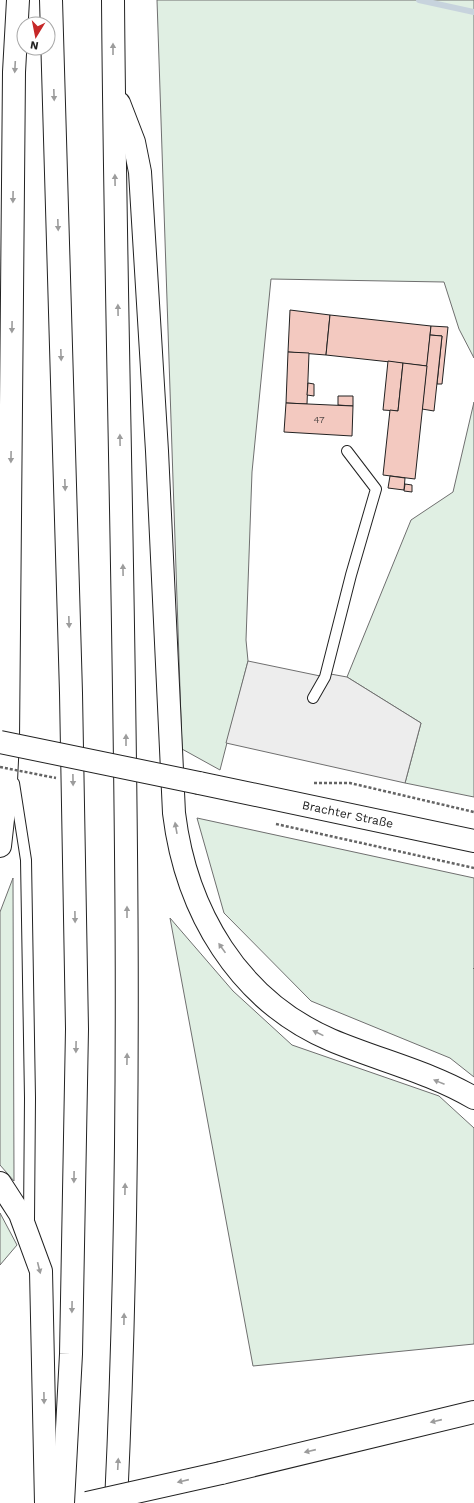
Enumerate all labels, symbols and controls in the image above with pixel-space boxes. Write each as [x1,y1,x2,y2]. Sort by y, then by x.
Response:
north arrow [16,16,56,56]
text: N [29,38,39,52]
one-way arrow [110,42,116,55]
one-way arrow [11,61,18,73]
one-way arrow [51,89,57,102]
one-way arrow [112,174,119,186]
one-way arrow [10,191,16,204]
one-way arrow [54,219,61,231]
one-way arrow [115,303,121,316]
one-way arrow [9,321,15,334]
one-way arrow [58,349,64,362]
house number: 47 [313,414,325,425]
one-way arrow [117,433,123,446]
one-way arrow [7,451,14,463]
one-way arrow [62,479,68,492]
one-way arrow [119,564,126,576]
one-way arrow [66,616,72,629]
one-way arrow [123,733,129,746]
one-way arrow [69,774,76,786]
street label: Brachter Straße [301,798,395,831]
one-way arrow [173,822,179,834]
one-way arrow [124,905,130,918]
one-way arrow [72,911,78,924]
one-way arrow [218,943,226,954]
one-way arrow [313,1030,324,1036]
one-way arrow [73,1041,80,1053]
one-way arrow [124,1052,130,1065]
one-way arrow [432,1078,444,1084]
one-way arrow [71,1171,77,1184]
one-way arrow [122,1182,128,1195]
one-way arrow [37,1262,43,1275]
one-way arrow [69,1301,75,1314]
one-way arrow [121,1312,127,1325]
one-way arrow [41,1392,47,1405]
one-way arrow [430,1418,442,1424]
one-way arrow [303,1448,316,1454]
one-way arrow [115,1458,122,1470]
one-way arrow [177,1479,189,1485]

